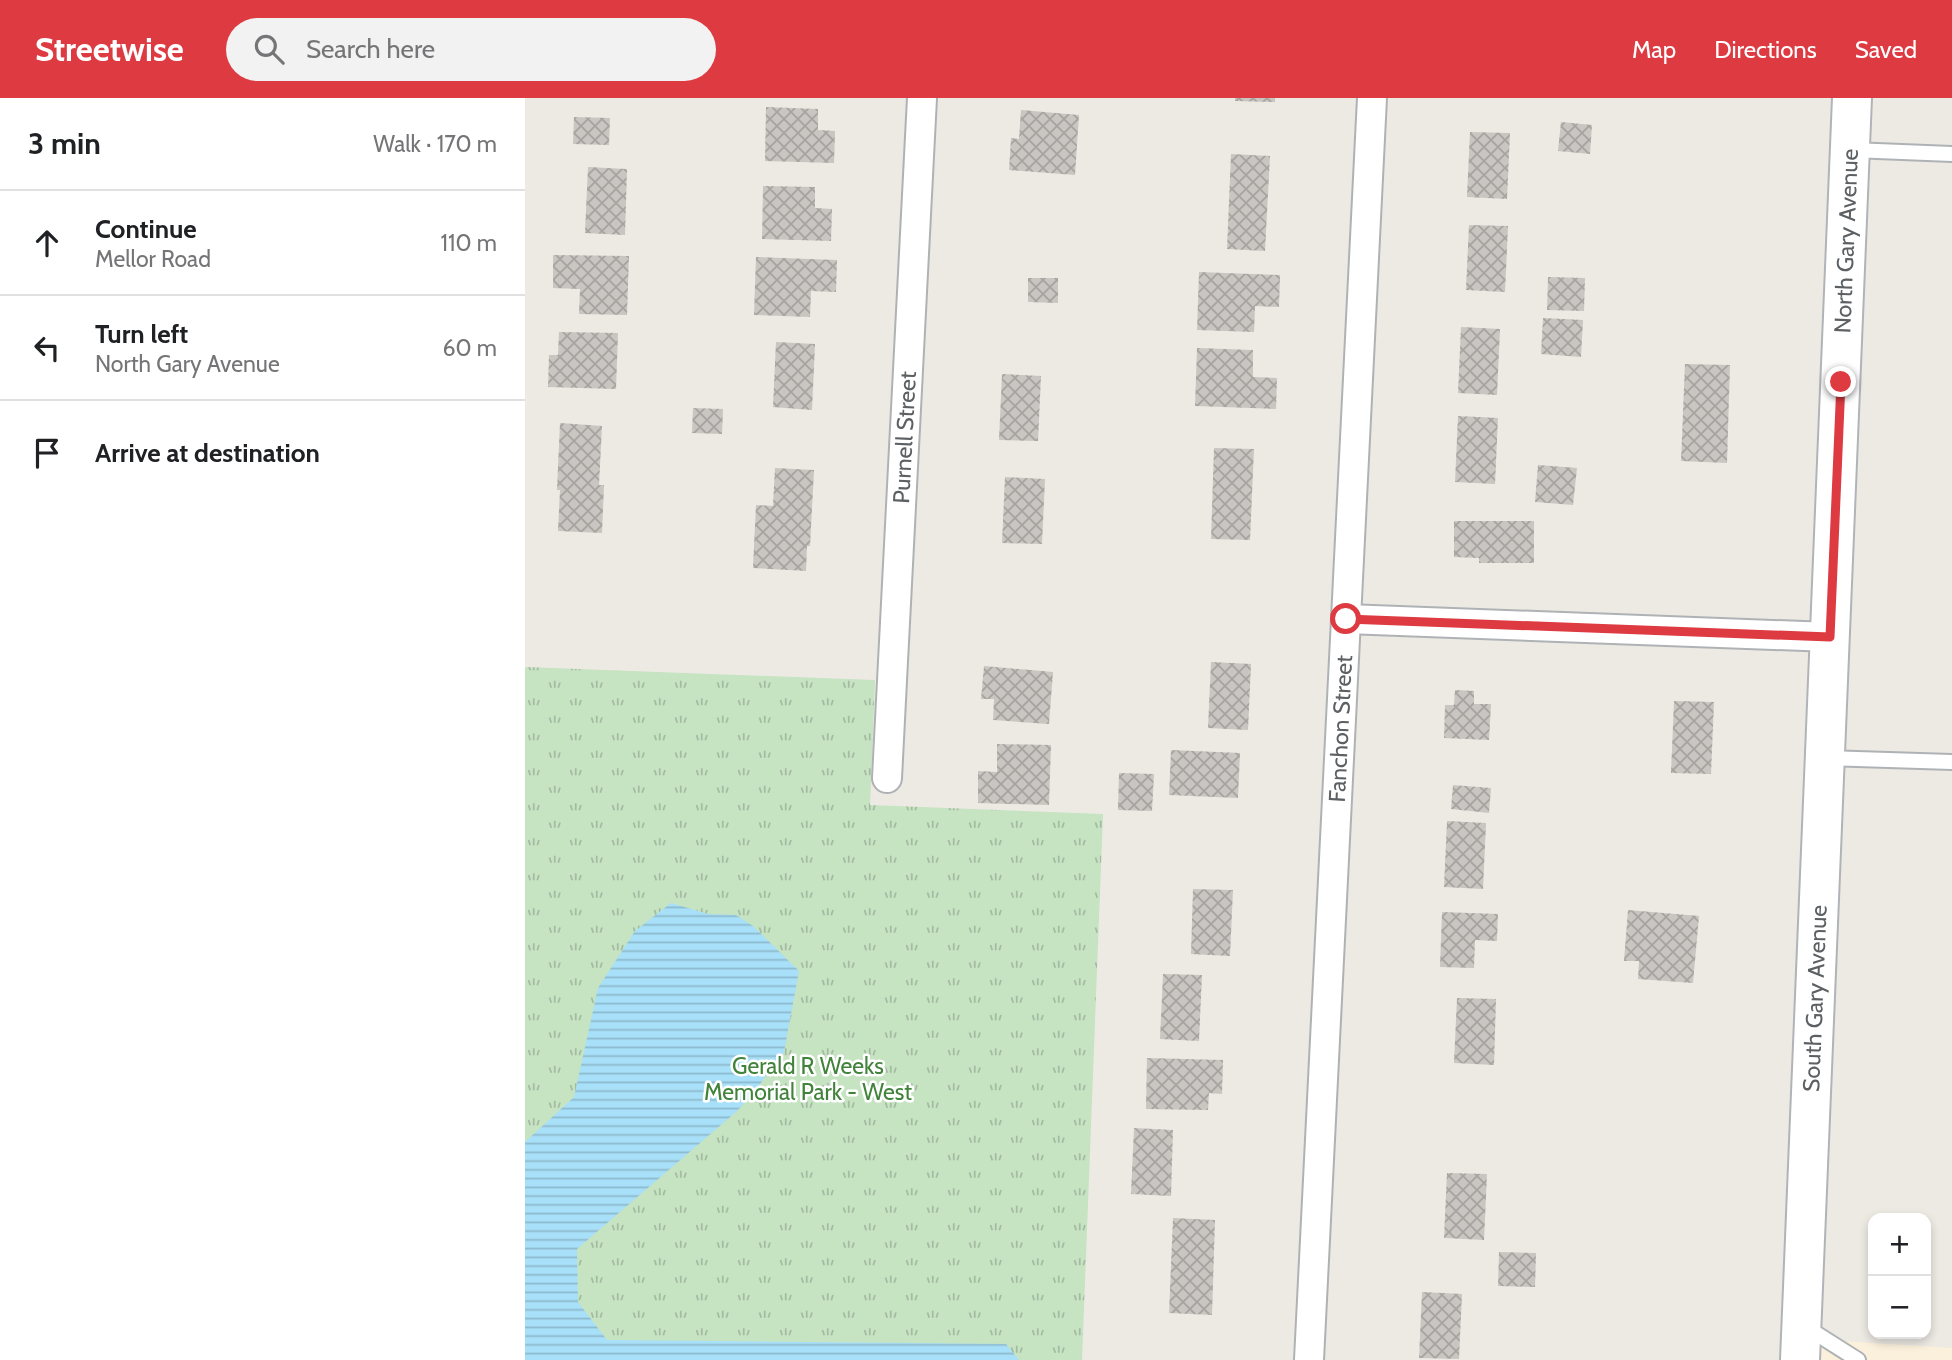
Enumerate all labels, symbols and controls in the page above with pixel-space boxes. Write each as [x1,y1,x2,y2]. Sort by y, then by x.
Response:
search box [226,18,716,81]
text: Streetwise [35,29,184,69]
icon: search [250,30,288,68]
text: Search here [306,33,435,65]
text: Map [1632,35,1676,64]
text: Directions [1714,35,1817,64]
text: Saved [1855,35,1917,64]
text: 3 min [28,125,101,162]
text: Walk · 170 m [373,130,497,158]
street label: North Gary Avenue [1828,148,1864,334]
text: Continue [95,213,197,245]
icon: ahead [28,224,66,262]
text: 110 m [441,229,497,257]
text: Mellor Road [95,245,211,273]
text: Turn left [95,318,188,350]
icon: left [28,329,66,367]
text: 60 m [443,334,497,362]
text: North Gary Avenue [95,350,280,378]
route end [1825,366,1856,397]
street label: Purnell Street [887,370,922,504]
icon: arrive [28,434,66,472]
text: Arrive at destination [95,437,320,469]
route start [1330,603,1361,634]
street label: Fanchon Street [1323,654,1358,803]
street label: South Gary Avenue [1797,904,1833,1092]
park label: Gerald R Weeks Memorial Park - West [704,1052,912,1106]
map controls [1868,1213,1931,1339]
button: + [1868,1213,1931,1276]
button: − [1868,1276,1931,1339]

